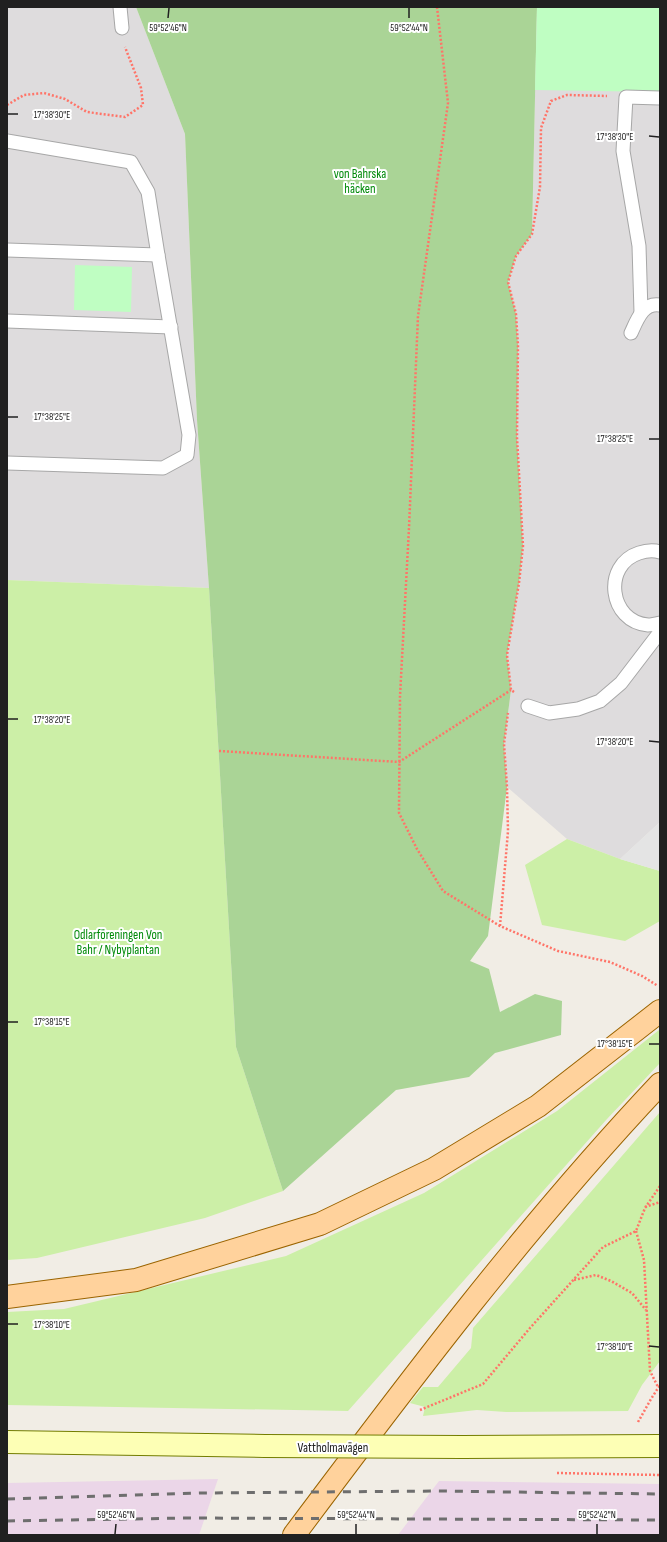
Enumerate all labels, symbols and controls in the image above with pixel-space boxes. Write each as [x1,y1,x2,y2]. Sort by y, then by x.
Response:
text: 59°52'46"N [149,22,187,34]
text: 59°52'44"N [390,22,428,34]
text: 17°38'30"E [34,109,70,121]
text: 17°38'30"E [597,131,633,143]
park label: von Bahrska häcken [334,166,386,197]
text: 17°38'25"E [34,411,70,423]
text: 17°38'25"E [597,433,633,445]
text: 17°38'20"E [34,714,70,726]
text: 17°38'20"E [597,736,633,748]
park label: Odlarföreningen Von Bahr / Nybyplantan [74,927,162,958]
text: 17°38'15"E [34,1016,70,1028]
text: 17°38'15"E [597,1038,633,1050]
text: 17°38'10"E [34,1319,70,1331]
text: 17°38'10"E [597,1341,633,1353]
street label: Vattholmavägen [298,1440,368,1456]
text: 59°52'46"N [97,1509,135,1521]
text: 59°52'44"N [337,1509,375,1521]
text: 59°52'42"N [578,1509,616,1521]

